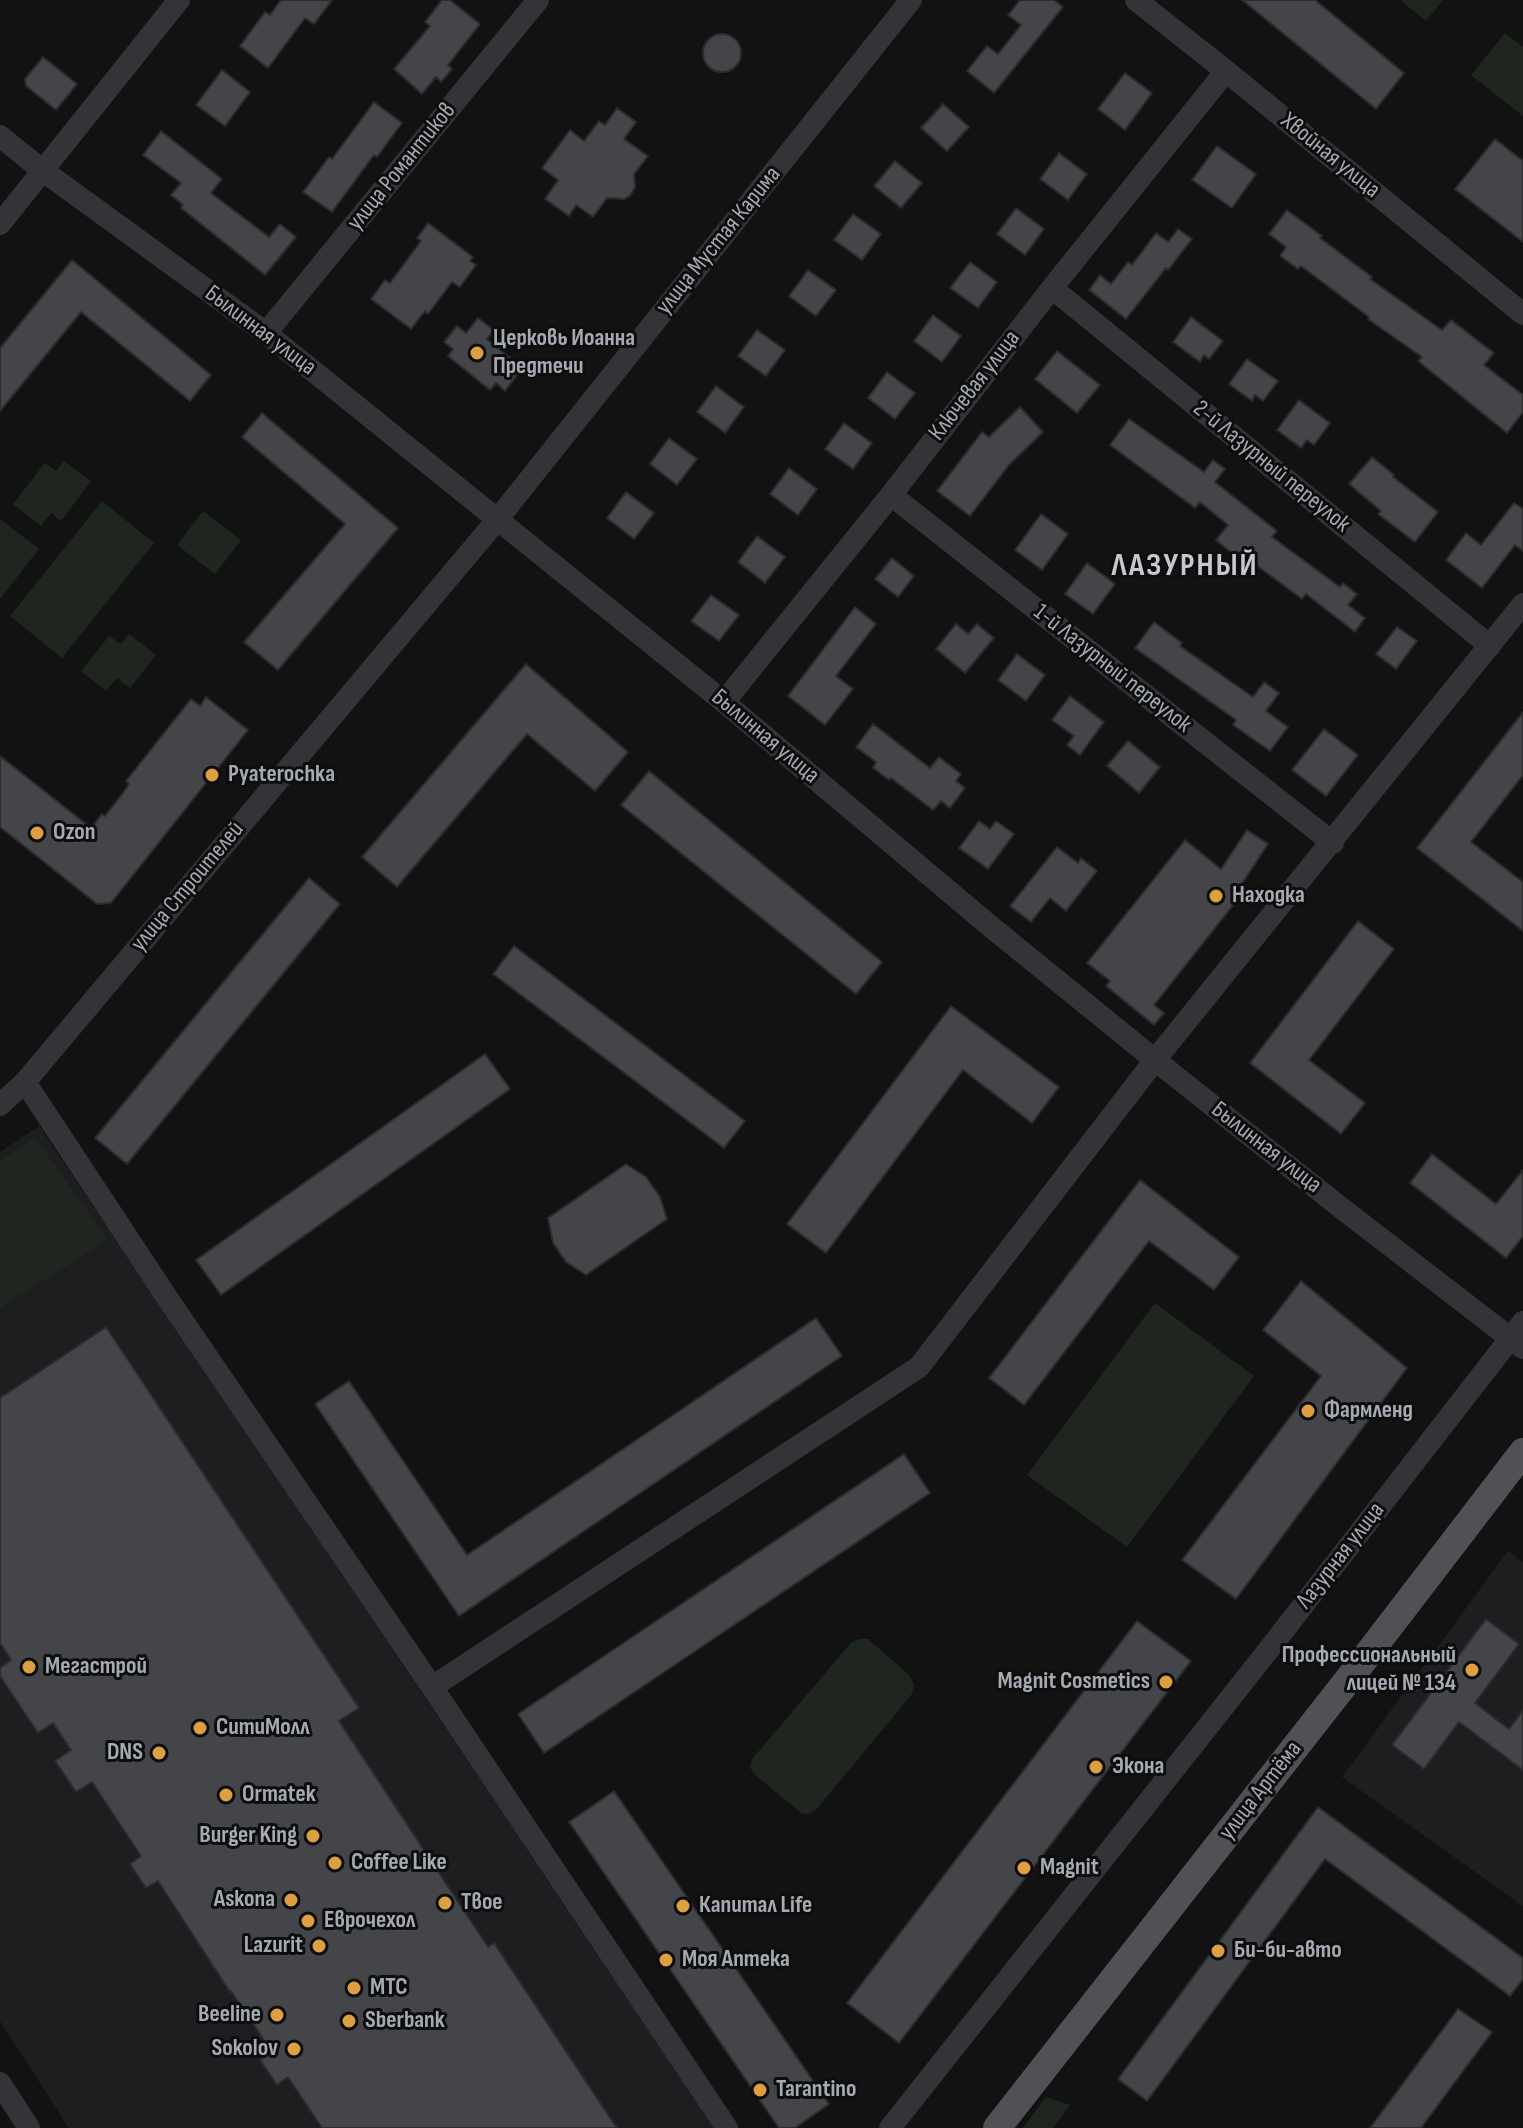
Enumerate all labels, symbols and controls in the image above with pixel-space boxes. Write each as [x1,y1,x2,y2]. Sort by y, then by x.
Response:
street label: улица Романтиков [342,97,462,237]
street label: Хвойная улица [1275,107,1385,205]
street label: улица Мустая Карима [650,161,788,321]
street label: Былинная улица [199,280,321,382]
place label: Церковь Иоанна Предтечи [493,325,635,381]
street label: Ключевая улица [923,325,1027,447]
marker: Церковь Иоанна Предтечи [468,344,486,362]
street label: 2-й Лазурный переулок [1187,395,1355,539]
district label: ЛАЗУРНЫЙ [1111,548,1259,586]
street label: 1-й Лазурный переулок [1027,598,1197,740]
street label: Былинная улица [705,684,825,790]
place label: Pyaterochka [228,761,335,789]
marker: Pyaterochka [203,766,221,784]
street label: улица Строителей [125,816,251,958]
place label: Ozon [53,819,95,847]
marker: Ozon [28,824,46,842]
place label: Находка [1232,882,1305,910]
marker: Находка [1207,887,1225,905]
street label: Былинная улица [1205,1096,1327,1200]
place label: Фармленд [1324,1397,1413,1425]
marker: Фармленд [1299,1402,1317,1420]
street label: Лазурная улица [1291,1497,1391,1615]
place label: Профессиональный лицей № 134 [1282,1642,1456,1698]
place label: Мегастрой [45,1653,147,1681]
marker: Мегастрой [20,1658,38,1676]
marker: Профессиональный лицей № 134 [1463,1661,1481,1679]
place label: Magnit Cosmetics [998,1668,1150,1696]
marker: Magnit Cosmetics [1157,1673,1175,1691]
place label: СитиМолл [216,1714,310,1742]
marker: СитиМолл [191,1719,209,1737]
street label: улица Артёма [1214,1736,1308,1846]
place label: DNS [107,1739,143,1767]
marker: DNS [150,1744,168,1762]
place label: Экона [1112,1753,1164,1781]
marker: Экона [1087,1758,1105,1776]
place label: Ormatek [242,1781,316,1809]
marker: Ormatek [217,1786,235,1804]
place label: Burger King [199,1822,297,1850]
marker: Burger King [304,1827,322,1845]
place label: Coffee Like [351,1849,447,1877]
marker: Coffee Like [326,1854,344,1872]
place label: Magnit [1040,1854,1099,1882]
marker: Magnit [1015,1859,1033,1877]
place label: Askona [214,1886,275,1914]
place label: Твое [461,1889,503,1917]
marker: Askona [282,1891,300,1909]
place label: Капитал Life [699,1892,812,1920]
marker: Твое [436,1894,454,1912]
marker: Капитал Life [674,1897,692,1915]
place label: Еврочехол [324,1907,415,1935]
marker: Еврочехол [299,1912,317,1930]
place label: Lazurit [244,1932,303,1960]
marker: Lazurit [310,1937,328,1955]
place label: Би-би-авто [1234,1937,1342,1965]
marker: Би-би-авто [1209,1942,1227,1960]
place label: Моя Аптека [682,1946,790,1974]
marker: Моя Аптека [657,1951,675,1969]
place label: МТС [370,1974,408,2002]
marker: МТС [345,1979,363,1997]
place label: Beeline [198,2001,261,2029]
marker: Beeline [268,2006,286,2024]
place label: Sberbank [365,2007,445,2035]
marker: Sberbank [340,2012,358,2030]
place label: Sokolov [211,2035,278,2063]
marker: Sokolov [285,2040,303,2058]
place label: Tarantino [776,2076,856,2104]
marker: Tarantino [751,2081,769,2099]

